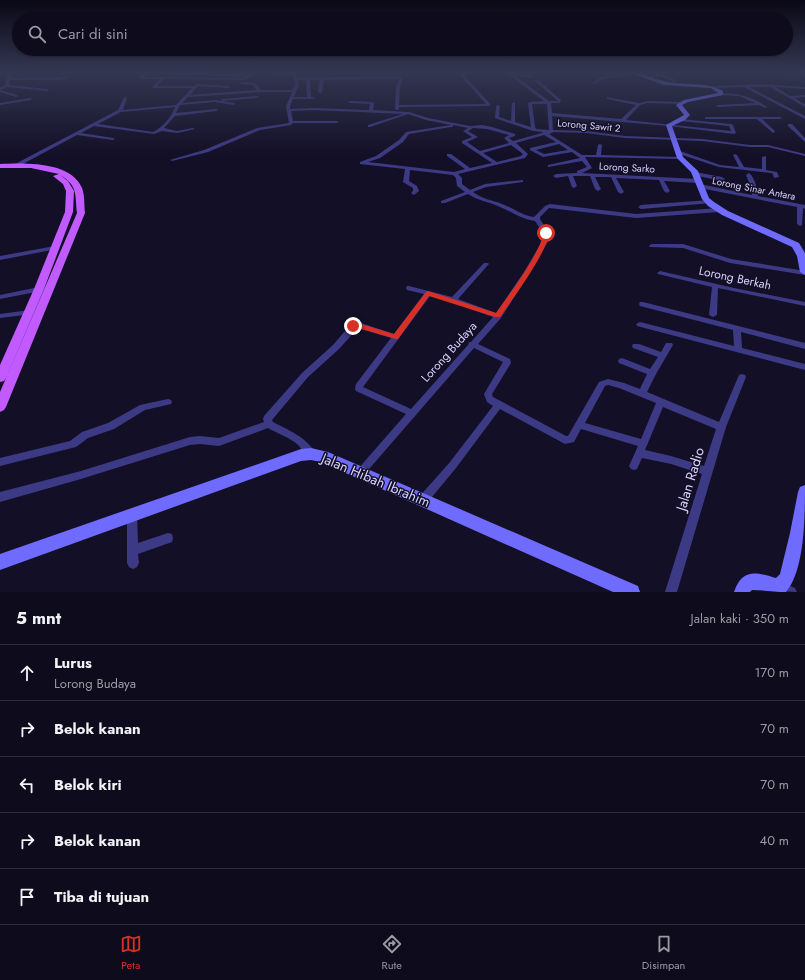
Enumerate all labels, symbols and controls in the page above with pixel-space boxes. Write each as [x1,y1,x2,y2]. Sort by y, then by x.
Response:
search box [12,12,793,56]
icon: search [26,23,48,45]
text: Cari di sini [58,23,128,45]
street label: Lorong Sawit 2 [557,115,621,136]
street label: Lorong Sarko [599,159,656,176]
street label: Lorong Sinar Antara [711,173,797,204]
route start [537,224,555,242]
street label: Lorong Berkah [697,262,773,294]
route end [344,317,362,335]
street label: Lorong Budaya [417,318,481,386]
street label: Jalan Radio [670,444,709,515]
street label: Jalan Hibah Ibrahim [317,447,433,512]
text: 5 mnt [16,606,61,630]
text: Jalan kaki · 350 m [691,609,789,628]
text: Lurus [54,652,92,674]
icon: ahead [16,662,38,684]
text: 170 m [754,663,789,682]
text: Lorong Budaya [54,674,136,693]
icon: right [16,718,38,740]
text: Belok kanan [54,718,141,740]
text: 70 m [760,719,789,738]
icon: left [16,774,38,796]
text: Belok kiri [54,774,122,796]
text: 70 m [760,775,789,794]
icon: right [16,830,38,852]
text: Belok kanan [54,830,141,852]
text: 40 m [760,831,789,850]
icon: arrive [16,886,38,908]
text: Tiba di tujuan [54,886,149,908]
tab: Peta [120,933,142,973]
tab: Rute [381,933,403,973]
tab: Disimpan [642,933,685,973]

